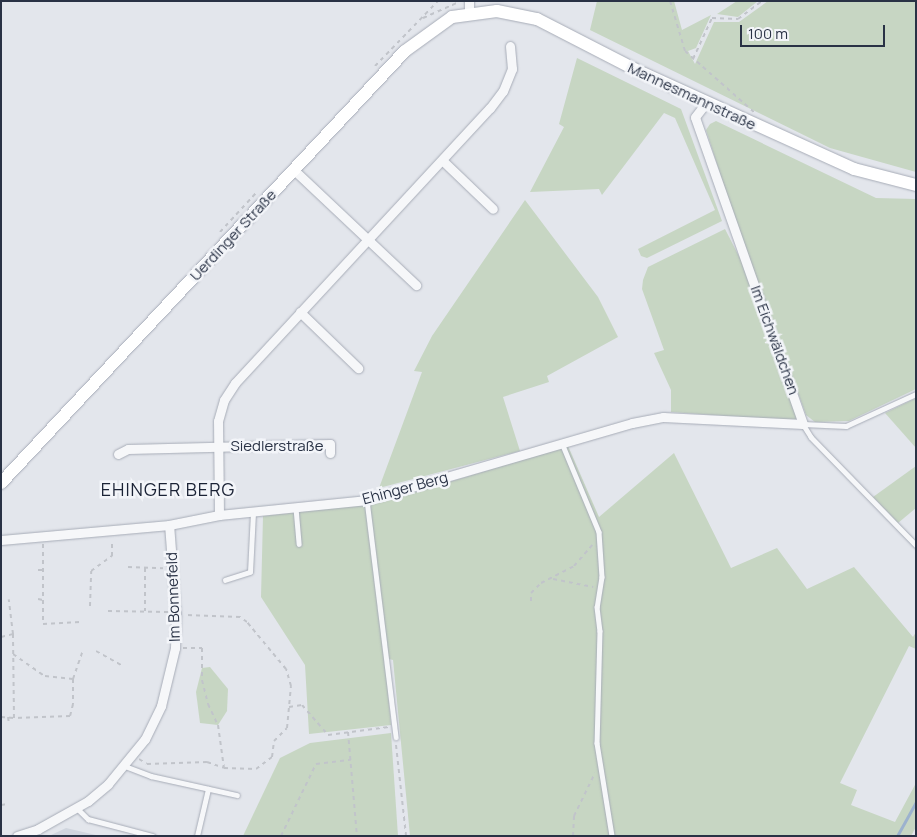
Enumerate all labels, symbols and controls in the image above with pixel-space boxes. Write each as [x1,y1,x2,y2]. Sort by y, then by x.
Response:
scale bar [742,15,887,47]
text: 100 m [748,23,788,44]
street label: Mannesmannstraße [625,58,759,134]
street label: Uerdinger Straße [186,186,280,284]
street label: Im Eichwäldchen [747,283,803,397]
street label: Siedlerstraße [231,437,323,455]
street label: Ehinger Berg [360,468,450,508]
district label: EHINGER BERG [99,478,237,500]
street label: Im Bonnefeld [162,552,184,642]

